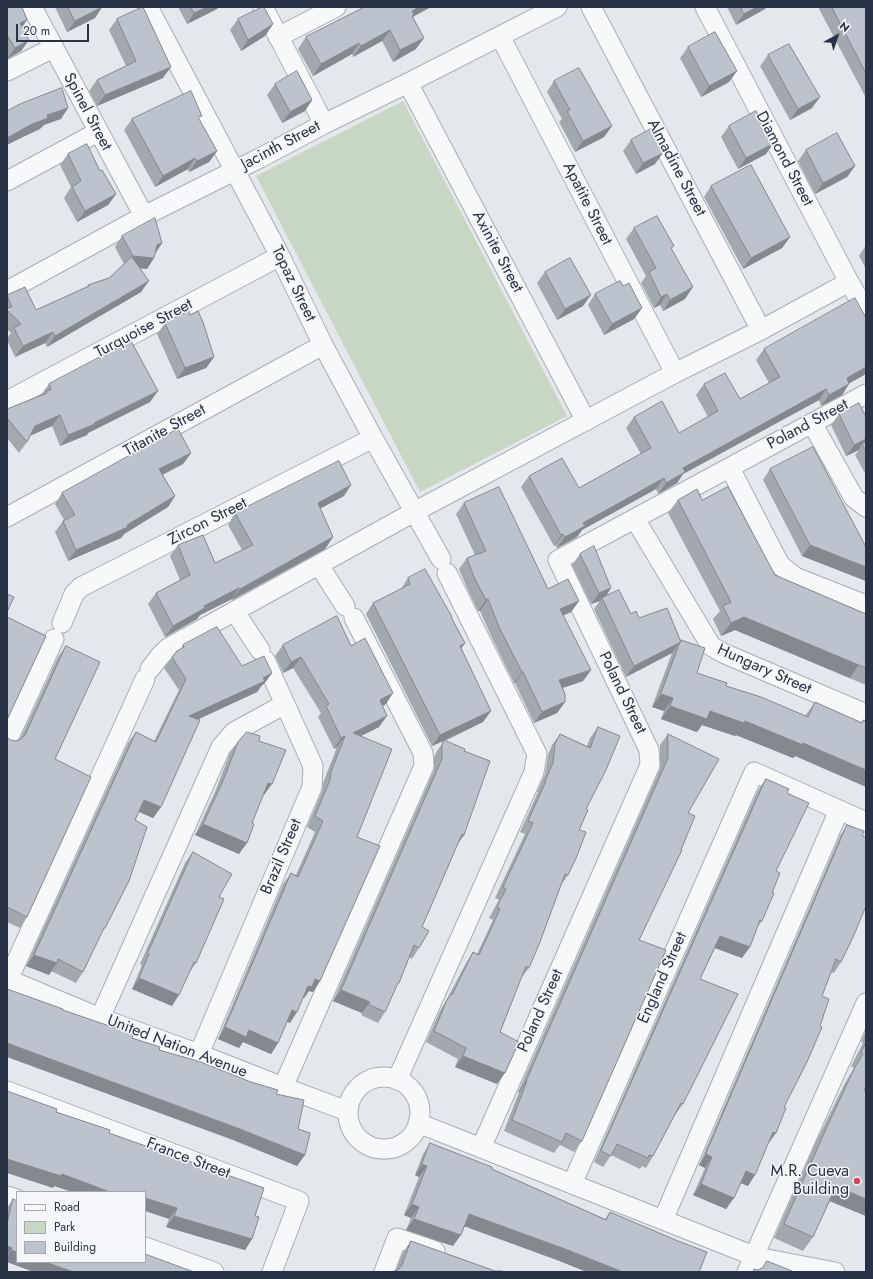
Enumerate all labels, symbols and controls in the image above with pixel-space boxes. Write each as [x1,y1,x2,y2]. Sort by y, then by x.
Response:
scale bar [18,16,91,42]
north arrow [817,16,857,56]
text: N [836,18,853,36]
text: 20 m [23,22,50,40]
street label: Spinel Street [58,70,116,154]
street label: Diamond Street [751,108,817,210]
street label: Almadine Street [642,116,710,220]
street label: Jacinth Street [238,117,324,175]
street label: Apatite Street [558,159,616,249]
street label: Axinite Street [467,208,527,296]
street label: Topaz Street [266,243,320,325]
street label: Turquoise Street [92,295,196,363]
street label: Poland Street [764,396,852,454]
street label: Titanite Street [121,401,209,461]
street label: Zircon Street [165,494,251,550]
street label: Hungary Street [714,641,814,699]
street label: Poland Street [594,649,650,737]
street label: Brazil Street [257,816,307,898]
street label: England Street [634,929,692,1027]
street label: Poland Street [514,966,568,1056]
street label: United Nation Avenue [104,1011,250,1083]
street label: France Street [143,1134,233,1184]
place label: M.R. Cueva Building [771,1162,849,1200]
marker: M.R. Cueva Building [852,1176,862,1186]
legend [16,1191,146,1263]
text: Road [54,1198,80,1216]
text: Park [54,1218,75,1236]
text: Building [54,1238,96,1256]

